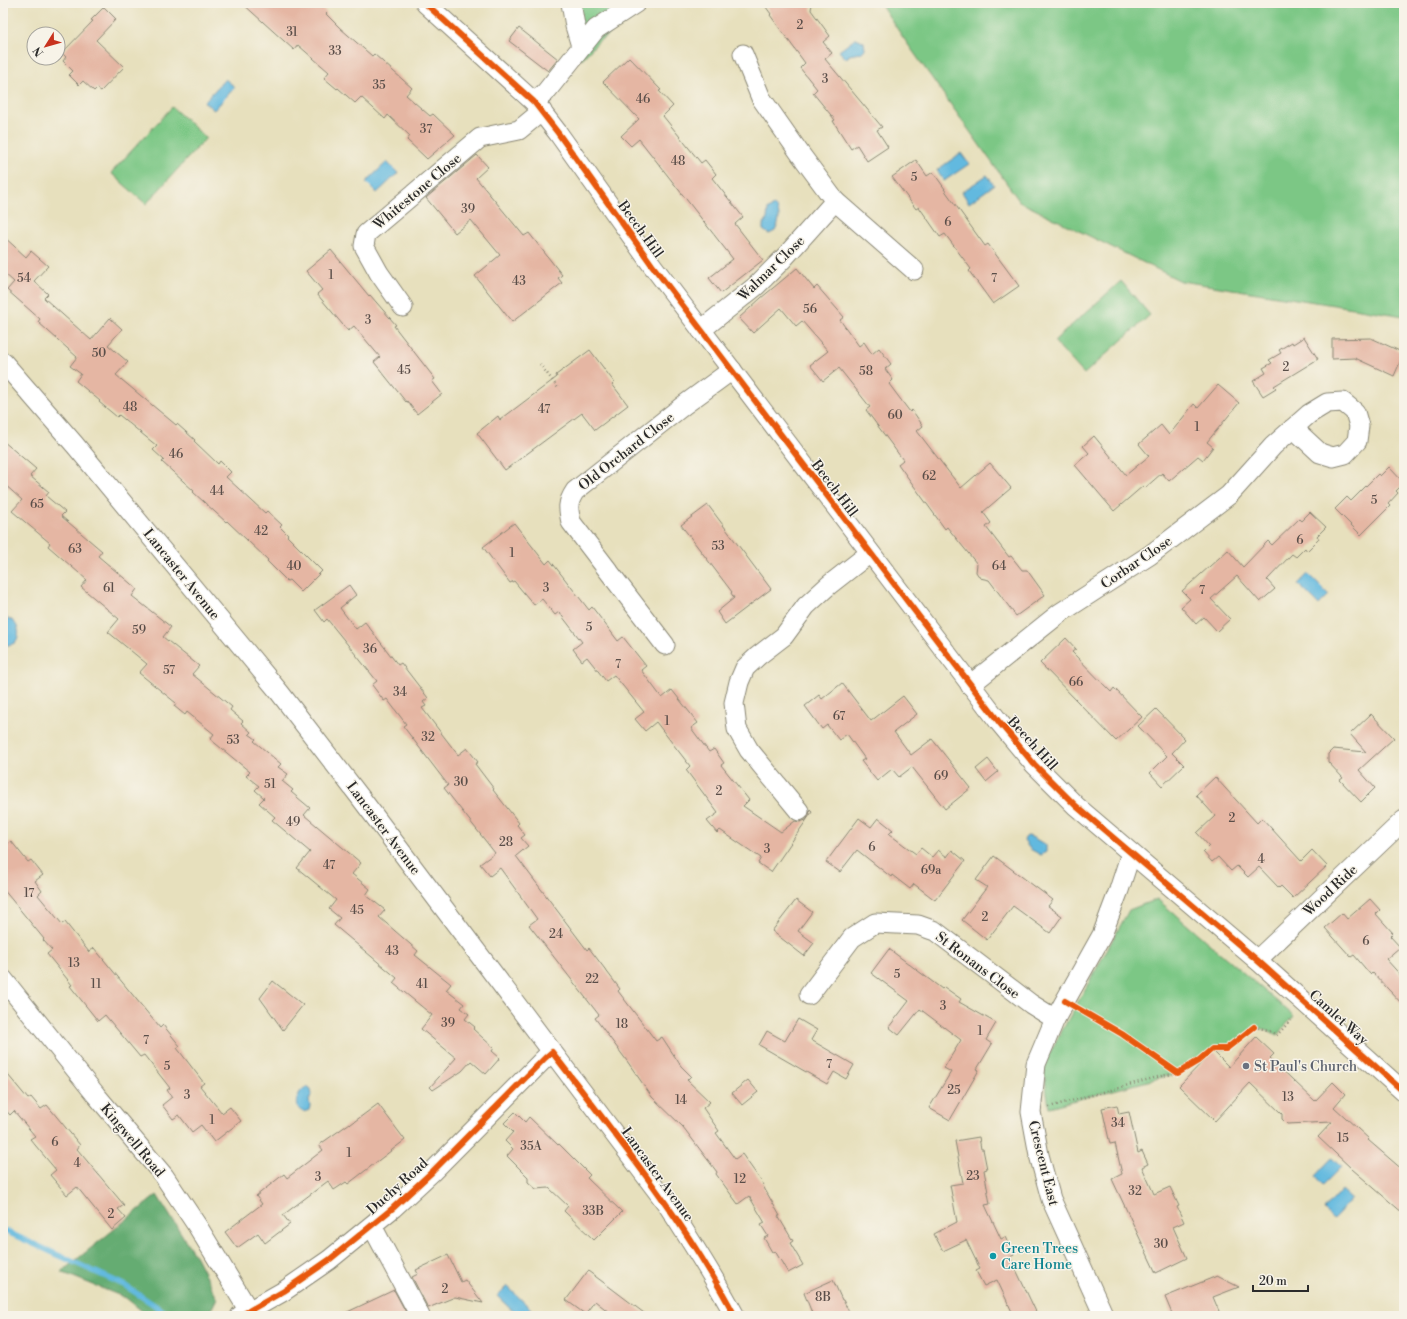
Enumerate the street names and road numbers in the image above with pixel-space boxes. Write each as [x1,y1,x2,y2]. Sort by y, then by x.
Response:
street label: Whitestone Close [369,150,465,234]
street label: Beech Hill [613,197,667,262]
street label: Walmar Close [734,232,809,306]
street label: Old Orchard Close [575,409,678,495]
street label: Beech Hill [806,456,861,520]
street label: Lancaster Avenue [139,525,223,624]
street label: Corbar Close [1097,532,1176,593]
street label: Beech Hill [1003,712,1061,774]
street label: Lancaster Avenue [342,778,424,879]
street label: Wood Ride [1299,861,1362,921]
street label: St Ronans Close [932,928,1023,1003]
street label: Camlet Way [1305,986,1372,1049]
street label: Kingwell Road [96,1100,168,1181]
street label: Crescent East [1024,1119,1062,1208]
street label: Lancaster Avenue [617,1124,697,1225]
street label: Duchy Road [363,1155,432,1219]

